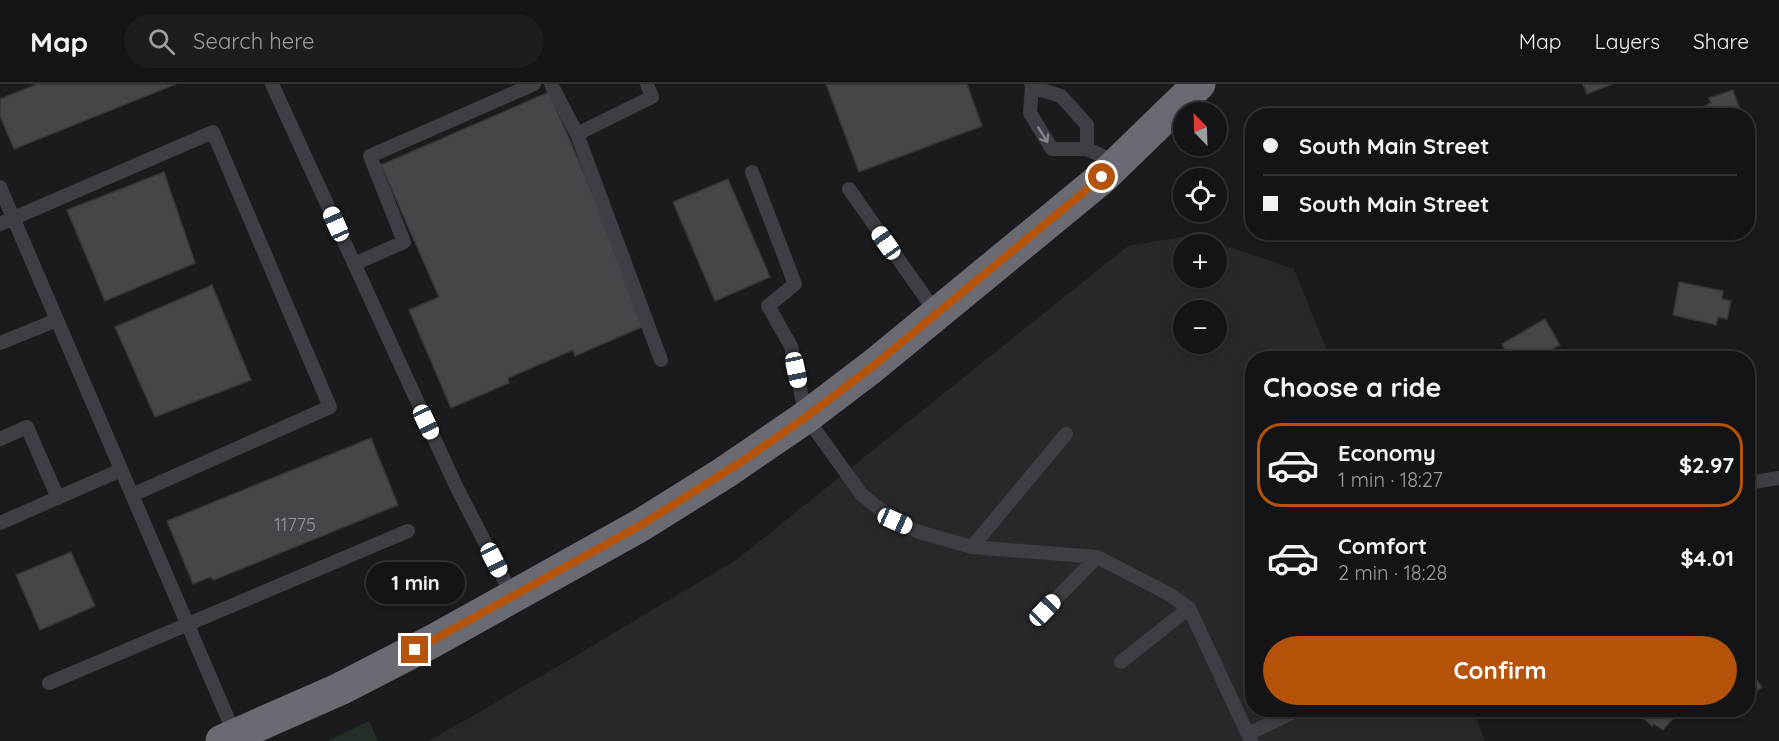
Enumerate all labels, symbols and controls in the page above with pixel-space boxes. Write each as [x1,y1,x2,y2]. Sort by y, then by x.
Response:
search box [124,14,544,68]
text: Map [30,24,88,59]
icon: search [145,25,178,58]
text: Search here [193,27,315,55]
text: Map [1519,28,1562,54]
text: Layers [1595,28,1660,54]
text: Share [1693,28,1749,54]
north arrow [1173,102,1227,156]
map controls [1173,102,1227,354]
one-way arrow [1038,126,1050,143]
text: South Main Street [1299,132,1489,160]
route start [1088,163,1115,190]
button: locate [1173,168,1227,222]
text: South Main Street [1299,190,1489,218]
car [320,204,352,244]
car [868,223,904,263]
button: + [1173,234,1227,288]
button: − [1173,300,1227,354]
car [783,351,809,389]
text: Choose a ride [1263,370,1441,404]
car [410,402,442,442]
icon: car [1266,438,1320,492]
text: Economy [1338,439,1436,467]
text: $2.97 [1679,451,1734,479]
text: 1 min · 18:27 [1338,467,1443,492]
car [875,505,915,537]
house number: 11775 [274,513,316,536]
icon: car [1266,531,1320,585]
text: Comfort [1338,532,1427,560]
car [478,540,510,580]
text: $4.01 [1680,544,1734,572]
text: 2 min · 18:28 [1338,560,1447,585]
callout: 1 min [366,563,464,605]
text: 1 min [391,570,440,595]
car [1026,591,1064,629]
route end [401,636,428,663]
button: Confirm [1263,636,1737,705]

